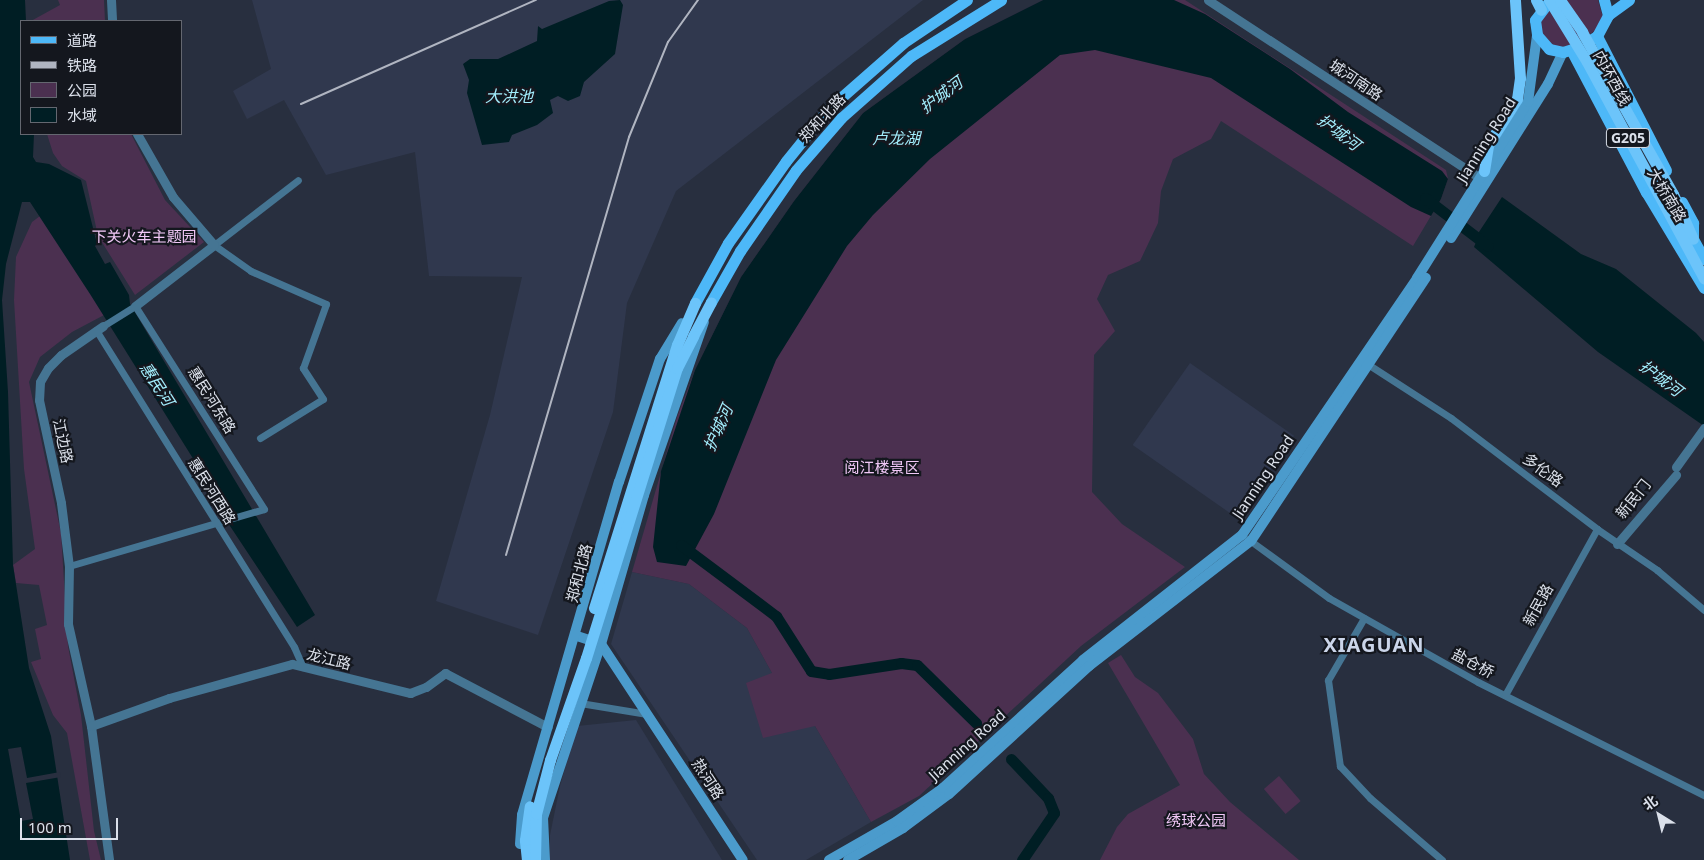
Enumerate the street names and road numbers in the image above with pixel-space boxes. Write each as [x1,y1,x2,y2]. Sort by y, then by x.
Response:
street label: 内环西线 [1590,47,1634,109]
street label: 城河南路 [1326,56,1386,104]
street label: 郑和北路 [795,90,849,146]
street label: Jianning Road [1453,94,1519,186]
road number: G205 [1606,126,1650,150]
street label: 大桥南路 [1644,165,1690,225]
street label: 惠民河东路 [184,363,240,437]
street label: 江边路 [50,417,76,465]
street label: Jianning Road [1228,432,1298,522]
street label: 多伦路 [1520,449,1566,491]
street label: 惠民河西路 [184,454,240,528]
street label: 新民门 [1612,476,1654,522]
street label: 郑和北路 [563,542,595,604]
street label: 新民路 [1519,581,1557,629]
street label: 盐仓桥 [1449,644,1497,682]
street label: 龙江路 [305,645,353,673]
street label: Jianning Road [925,706,1009,784]
street label: 热河路 [688,755,728,803]

